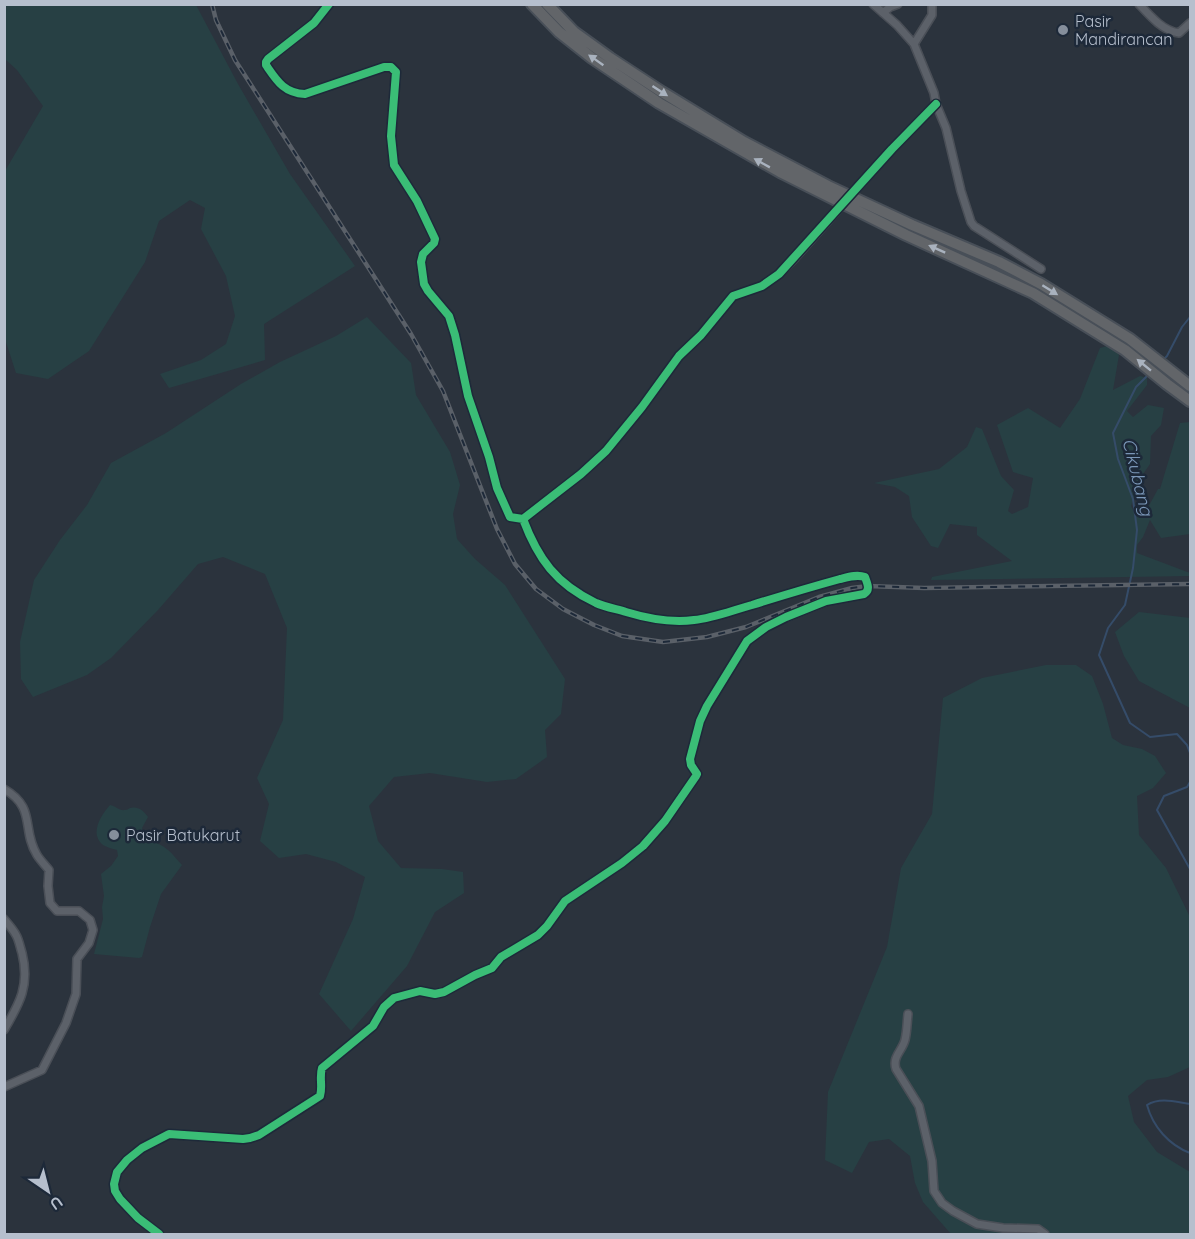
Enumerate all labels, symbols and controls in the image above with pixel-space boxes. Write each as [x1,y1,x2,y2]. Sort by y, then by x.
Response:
place label: Pasir Mandirancan [1075,11,1172,49]
marker: Pasir Mandirancan [1056,23,1070,37]
one-way arrow [589,55,604,67]
one-way arrow [652,85,668,96]
one-way arrow [753,158,770,168]
one-way arrow [928,244,946,253]
one-way arrow [1042,284,1058,295]
one-way arrow [1136,359,1152,372]
water label: Cikubang [1117,436,1159,520]
place label: Pasir Batukarut [126,825,240,845]
marker: Pasir Batukarut [107,828,121,842]
north arrow [18,1161,78,1221]
text: U [46,1192,67,1215]

